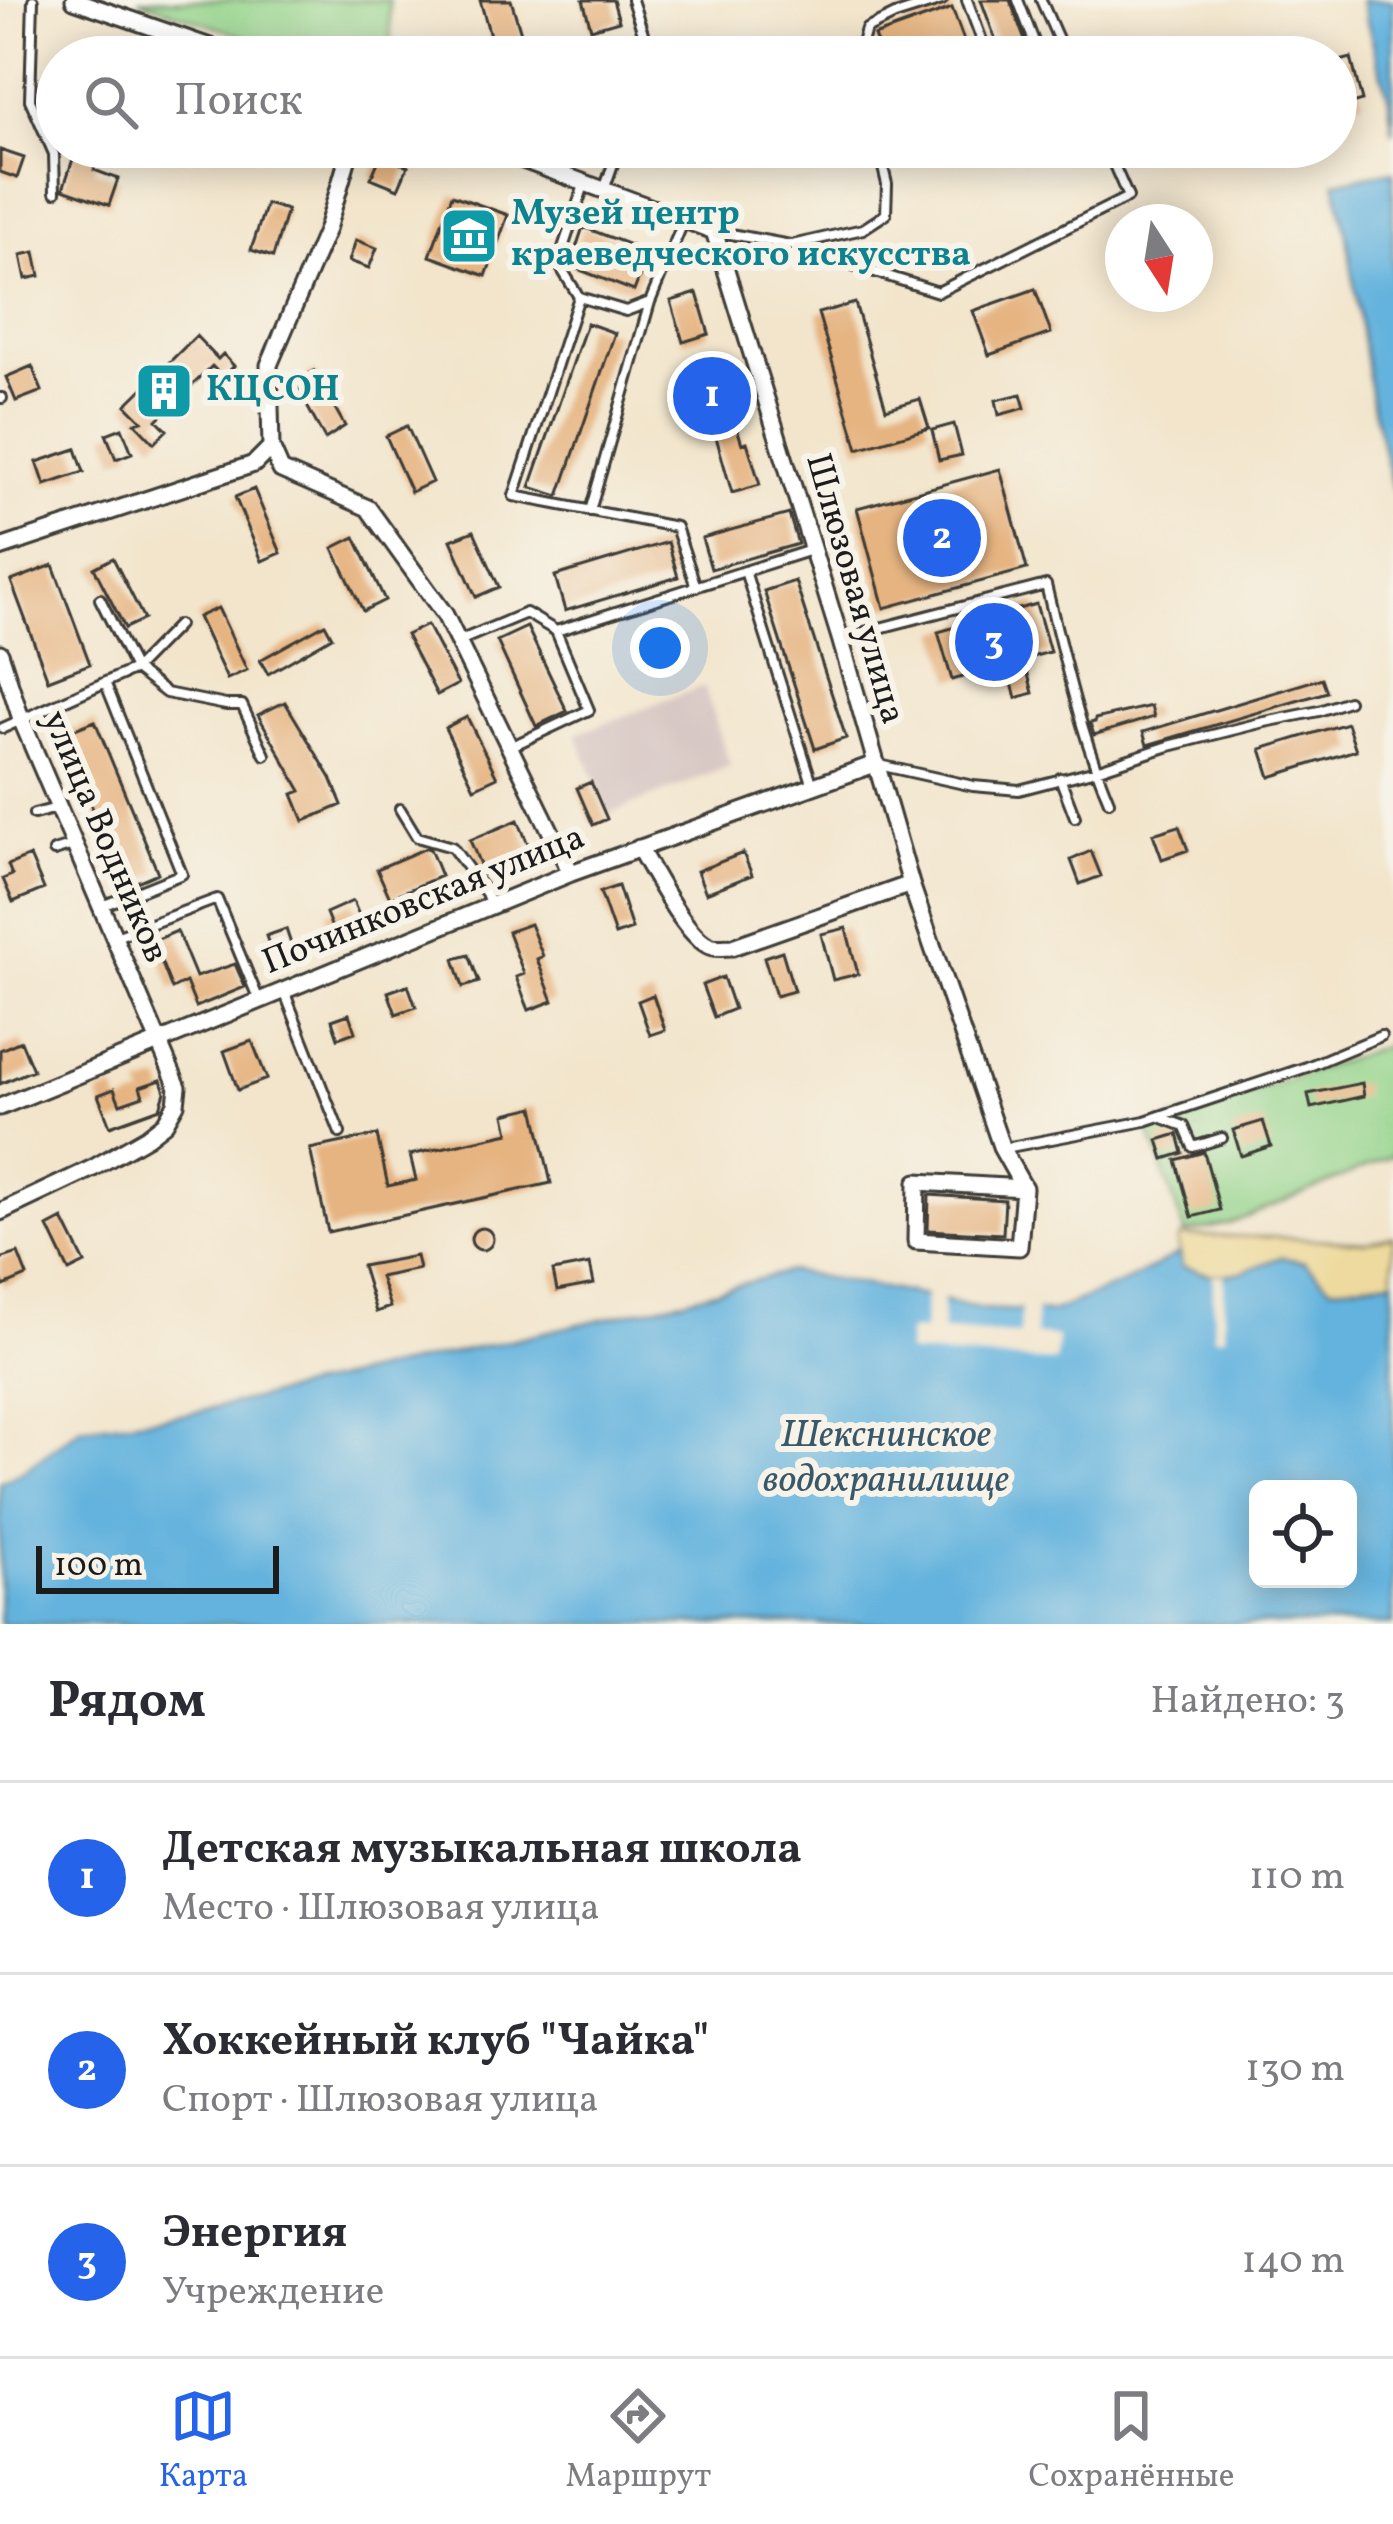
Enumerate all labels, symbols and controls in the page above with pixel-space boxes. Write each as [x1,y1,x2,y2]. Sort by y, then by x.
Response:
search box [36,36,1357,168]
icon: search [78,69,144,135]
text: Поиск [174,71,303,134]
place label: Музей центр краеведческого искусства [511,190,971,281]
north arrow [1105,204,1213,312]
museum icon: Музей центр краеведческого искусства [438,205,500,267]
pin: 1 [673,351,751,441]
building icon: КЦСОН [133,360,195,422]
place label: КЦСОН [206,366,340,416]
street label: Шлюзовая улица [791,448,917,730]
pin: 2 [903,493,981,583]
pin: 3 [955,597,1033,687]
your location [630,618,690,678]
street label: улица Водников [28,703,180,971]
street label: Починковская улица [255,813,593,989]
water label: Шекснинское водохранилище [763,1409,1009,1508]
map controls [1249,1480,1357,1588]
button: locate [1249,1480,1357,1588]
scale bar [36,1540,279,1593]
text: 100 m [54,1544,143,1590]
text: Рядом [48,1667,206,1738]
text: Найдено: 3 [1150,1675,1345,1729]
text: Детская музыкальная школа [162,1819,802,1882]
text: 1 [79,1851,95,1905]
text: 110 m [1249,1851,1345,1905]
text: Место · Шлюзовая улица [162,1882,600,1936]
text: Хоккейный клуб "Чайка" [162,2011,709,2074]
text: 2 [77,2043,97,2097]
text: 130 m [1245,2043,1345,2097]
text: Спорт · Шлюзовая улица [162,2074,598,2128]
text: Энергия [162,2203,347,2266]
text: 3 [77,2235,97,2289]
text: 140 m [1242,2235,1345,2289]
text: Учреждение [162,2266,384,2320]
tab: Карта [159,2383,248,2501]
tab: Маршрут [566,2383,711,2501]
tab: Сохранённые [1028,2383,1234,2501]

